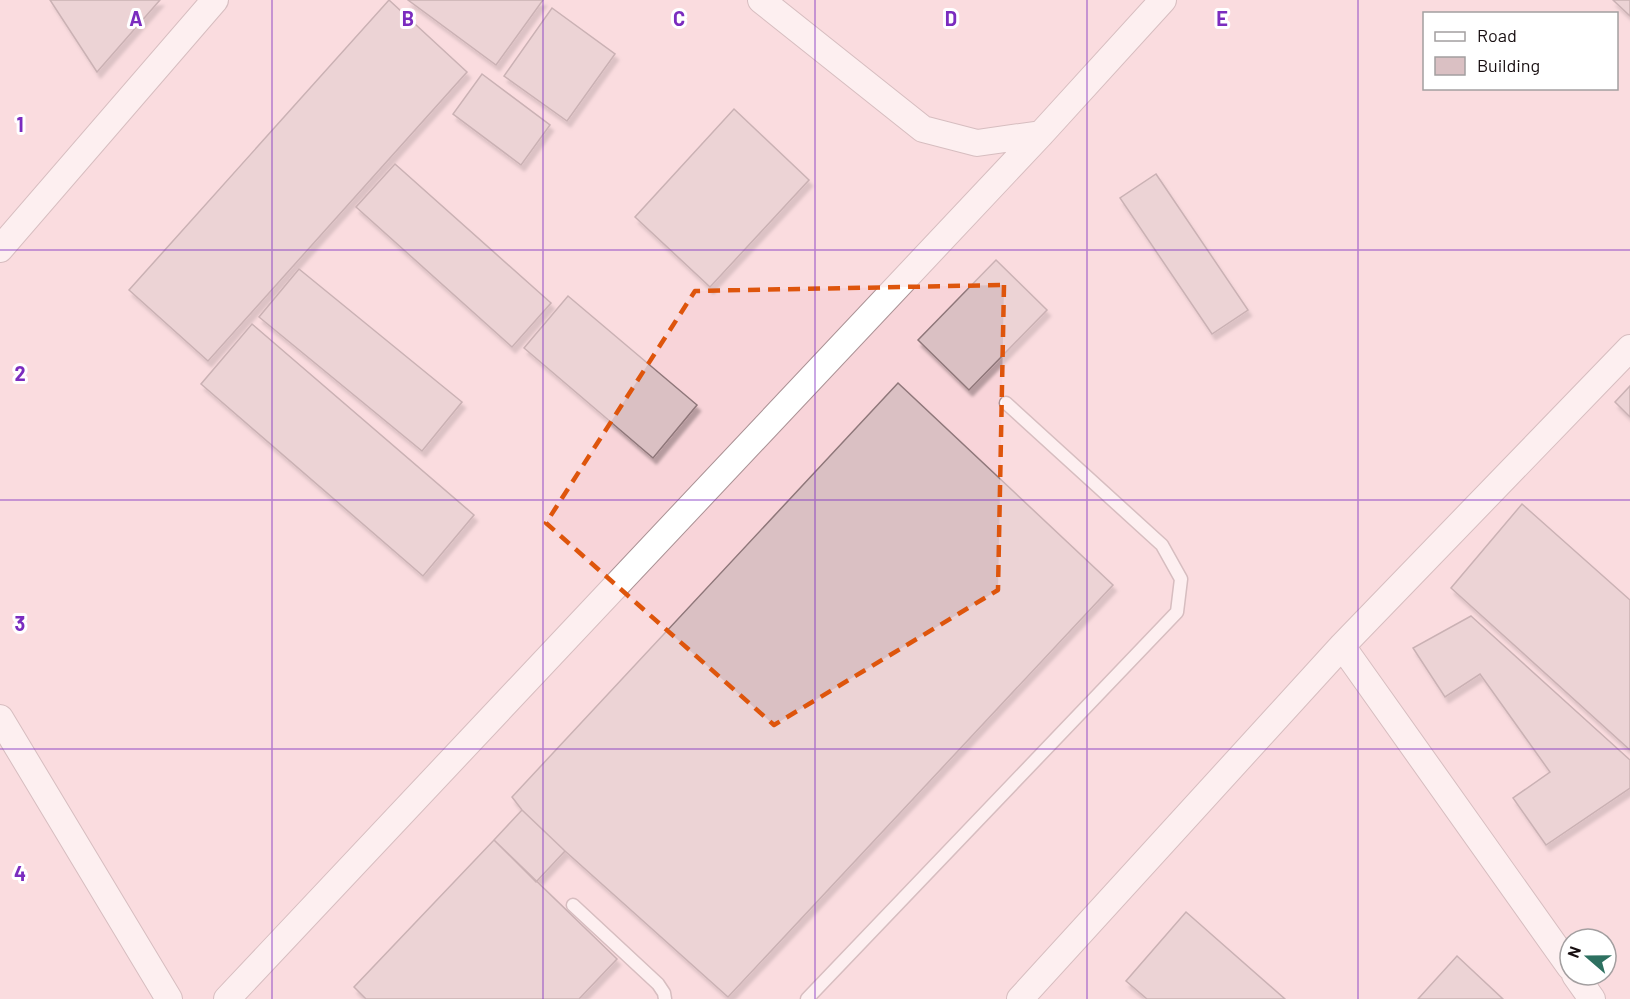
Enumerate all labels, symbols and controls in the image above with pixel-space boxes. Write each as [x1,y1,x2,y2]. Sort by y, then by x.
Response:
text: A [129,6,143,30]
text: B [402,6,414,30]
text: C [673,6,685,30]
text: D [945,6,957,30]
text: E [1216,6,1228,30]
legend [1423,12,1618,90]
text: Road [1477,24,1517,46]
text: Building [1477,54,1540,76]
text: 1 [16,112,24,136]
text: 2 [14,361,26,385]
text: 3 [15,611,25,635]
text: 4 [14,861,26,885]
north arrow [1558,927,1618,987]
text: N [1563,943,1584,960]

